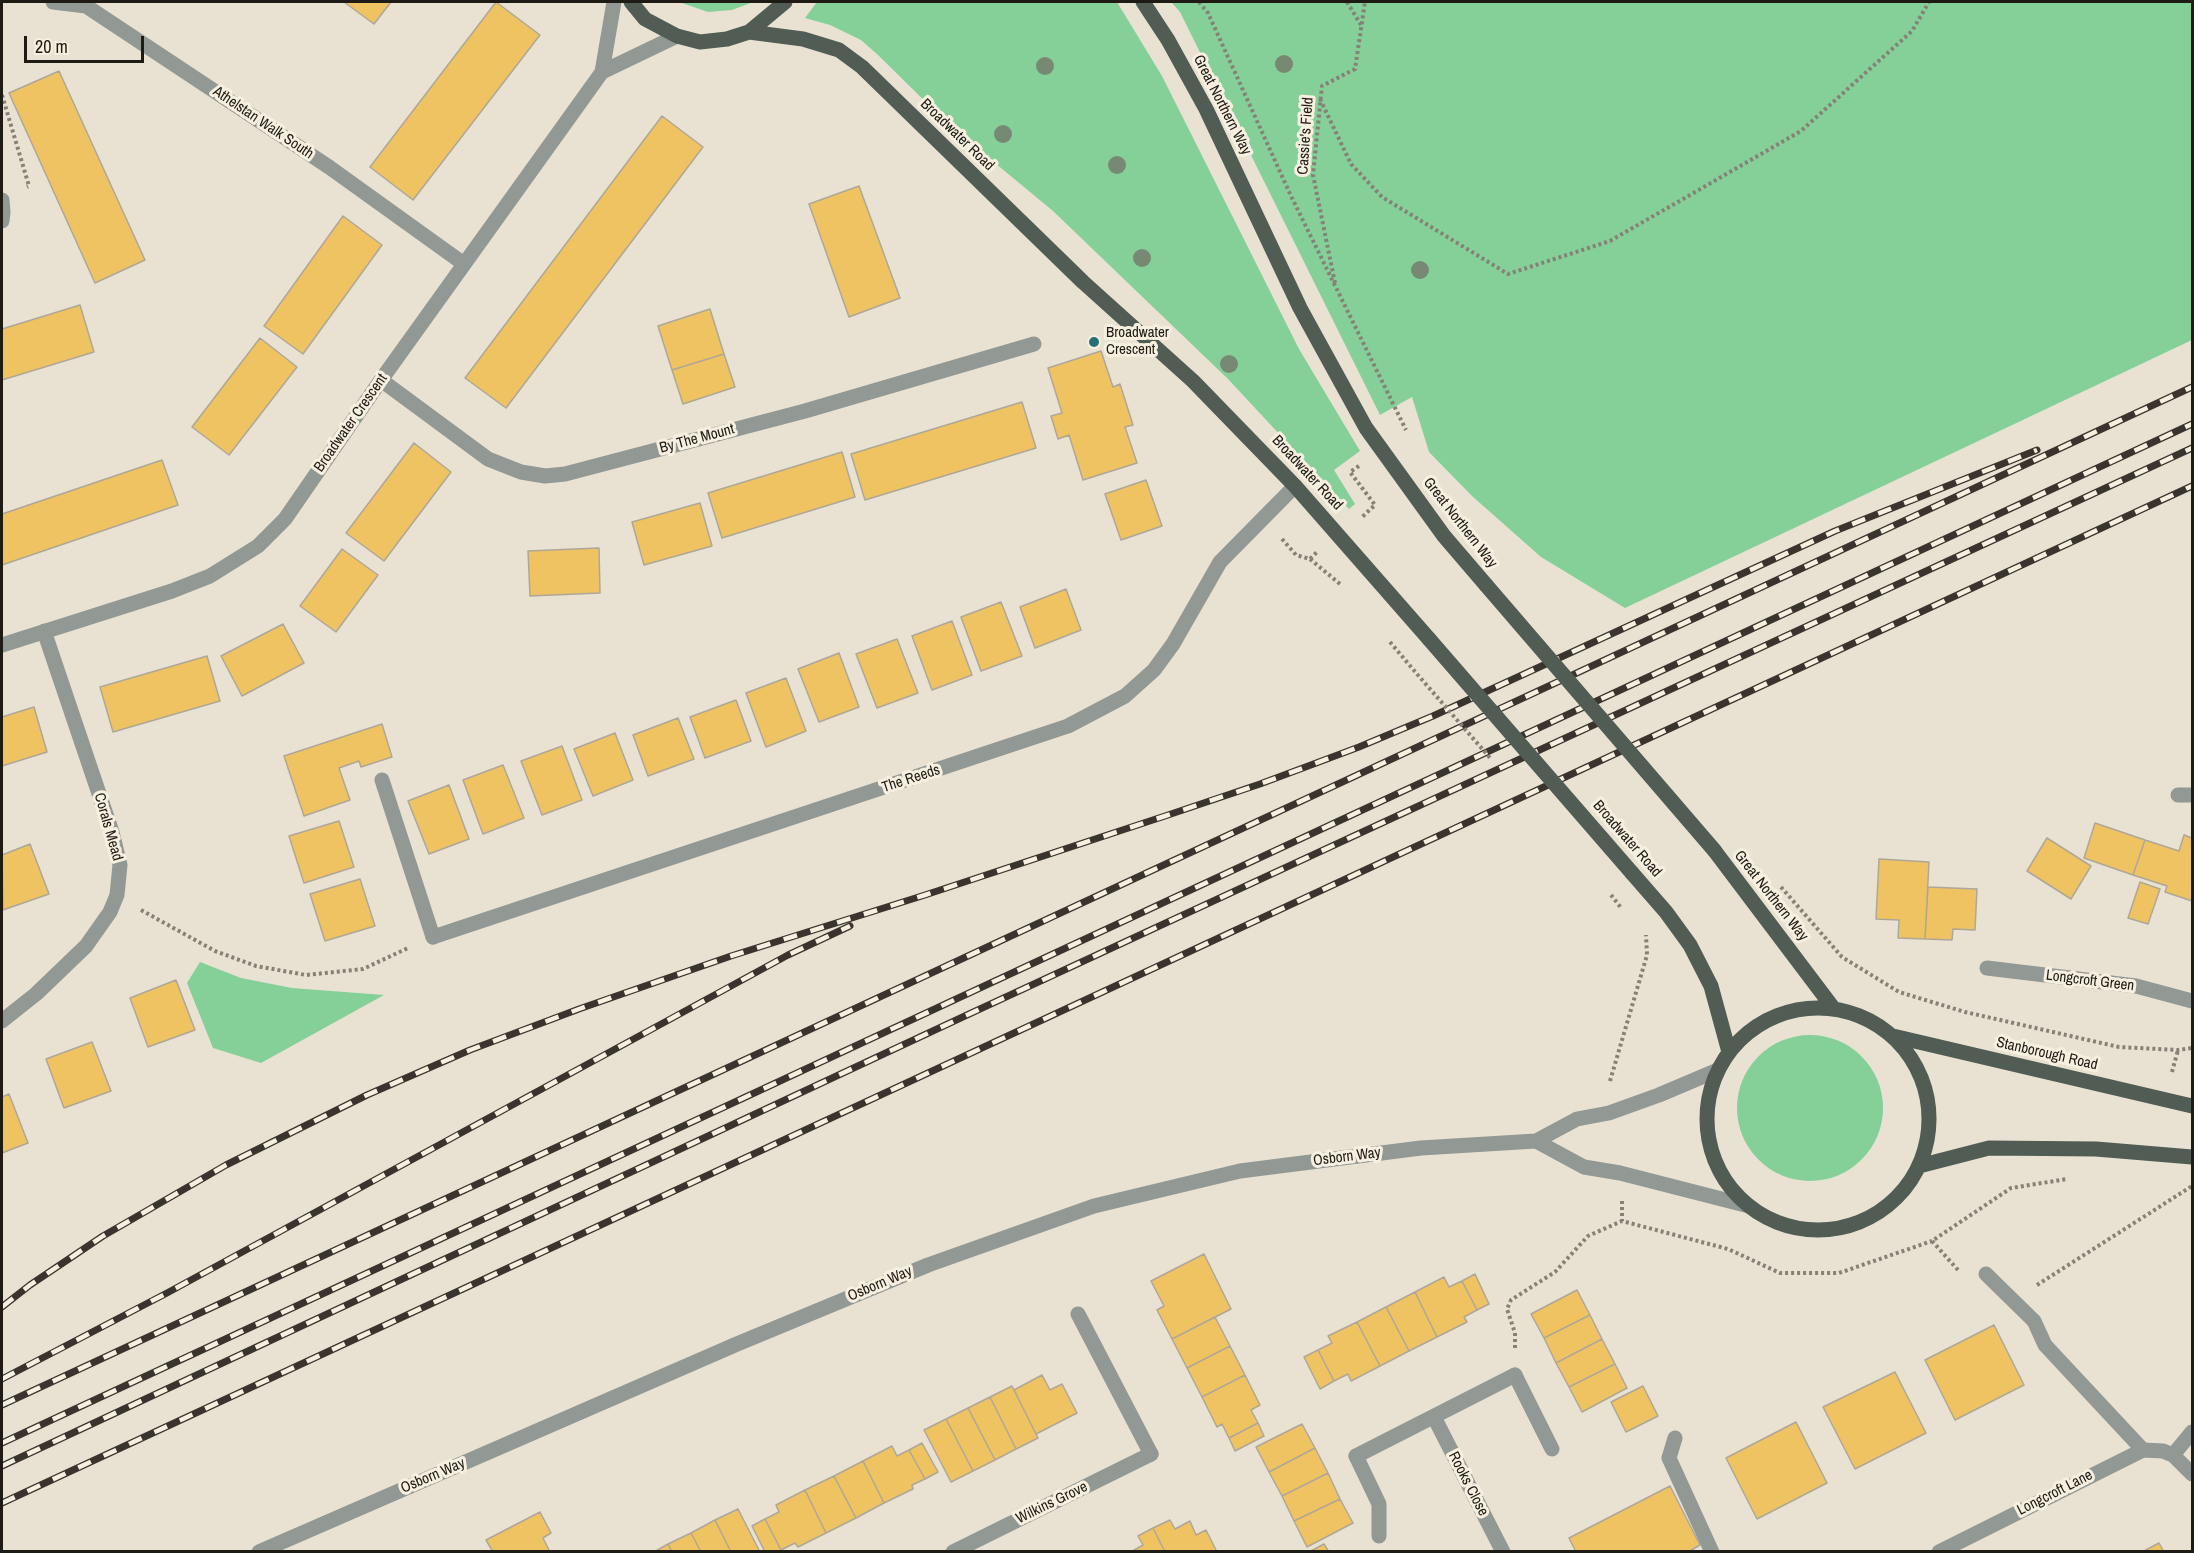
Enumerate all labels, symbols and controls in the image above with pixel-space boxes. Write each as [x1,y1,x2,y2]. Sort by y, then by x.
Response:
scale bar [27,24,147,62]
text: 20 m [35,34,68,59]
street label: Great Northern Way [1189,52,1255,158]
street label: Athelstan Walk South [209,83,317,163]
street label: Broadwater Road [916,95,998,175]
street label: Cassie's Field [1294,97,1318,175]
place label: Broadwater Crescent [1106,324,1169,359]
marker: Broadwater Crescent [1087,335,1101,349]
street label: Broadwater Crescent [310,371,392,475]
street label: By The Mount [658,420,736,458]
street label: Broadwater Road [1268,432,1346,514]
street label: Great Northern Way [1419,474,1501,572]
street label: The Reeds [880,761,942,797]
street label: Corals Mead [90,791,126,863]
street label: Broadwater Road [1589,797,1665,881]
street label: Great Northern Way [1730,847,1812,945]
street label: Longcroft Green [2045,967,2135,995]
street label: Stanborough Road [1995,1034,2099,1074]
street label: Osborn Way [1312,1144,1382,1170]
street label: Osborn Way [845,1262,915,1306]
street label: Rooks Close [1444,1449,1492,1519]
street label: Osborn Way [398,1454,468,1498]
street label: Longcroft Lane [2014,1466,2096,1520]
street label: Wilkins Grove [1013,1478,1091,1528]

